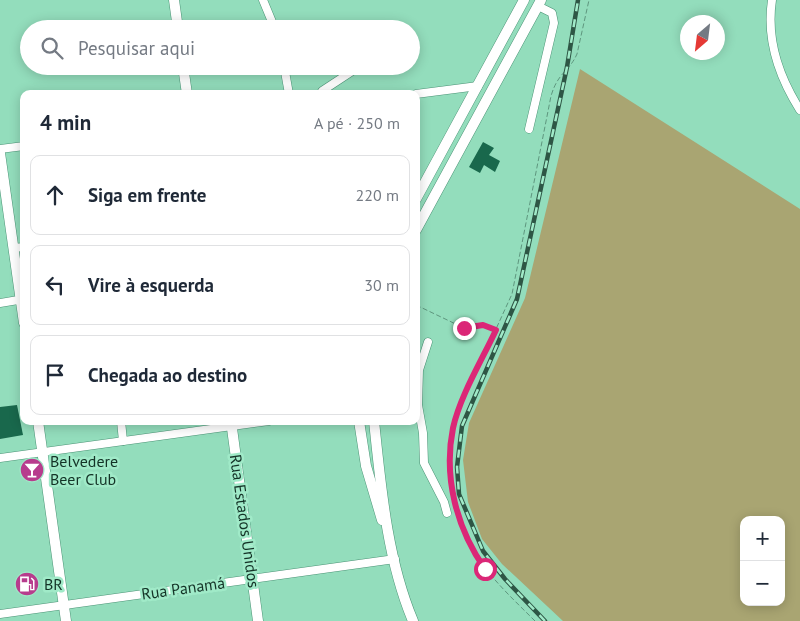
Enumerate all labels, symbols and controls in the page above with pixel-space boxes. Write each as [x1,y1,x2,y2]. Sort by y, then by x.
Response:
north arrow [680,15,725,60]
search box [20,20,420,75]
icon: search [38,34,66,62]
text: Pesquisar aqui [78,36,195,60]
text: 4 min [40,109,91,136]
text: A pé · 250 m [314,113,400,133]
icon: ahead [41,181,69,209]
text: Siga em frente [88,183,206,207]
text: 220 m [356,185,399,205]
icon: left [41,271,69,299]
text: Vire à esquerda [88,273,214,297]
text: 30 m [364,275,399,295]
route end [453,317,476,340]
icon: arrive [41,361,69,389]
text: Chegada ao destino [88,363,247,387]
place label: Belvedere Beer Club [50,451,118,489]
street label: Rua Estados Unidos [226,453,264,589]
bar icon: Belvedere Beer Club [19,457,45,483]
map controls [740,516,785,606]
button: + [740,516,785,561]
route start [474,558,497,581]
button: − [740,561,785,606]
fuel station icon: BR [14,571,40,597]
street label: Rua Panamá [140,572,226,604]
place label: BR [44,574,63,594]

